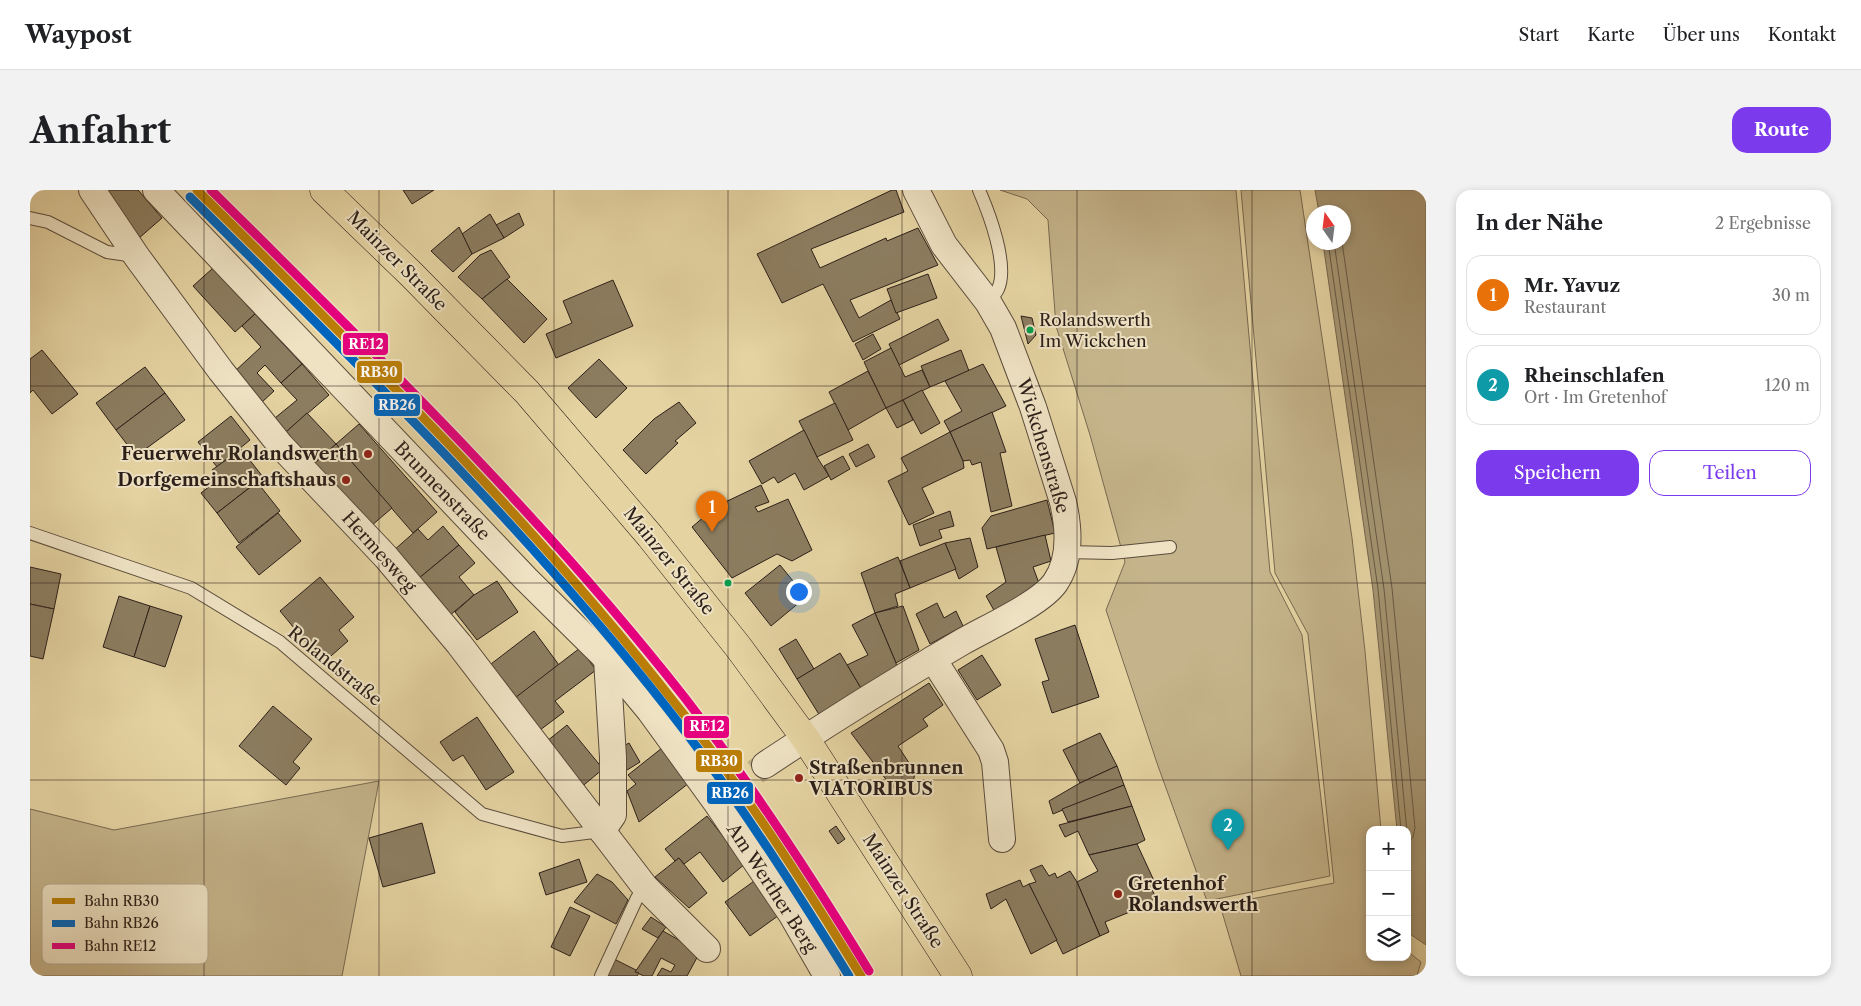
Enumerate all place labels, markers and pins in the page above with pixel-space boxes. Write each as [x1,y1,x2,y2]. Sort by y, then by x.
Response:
place label: Rolandswerth Im Wickchen [1039,310,1151,351]
marker: Rolandswerth Im Wickchen [1025,325,1035,335]
place label: Feuerwehr Rolandswerth [121,443,359,465]
marker: Feuerwehr Rolandswerth [362,448,374,460]
place label: Dorfgemeinschaftshaus [117,469,336,491]
marker: Dorfgemeinschaftshaus [340,474,352,486]
pin: 1 [696,491,728,532]
unlabelled marker [723,578,733,588]
place label: Straßenbrunnen VIATORIBUS [808,757,964,800]
marker: Straßenbrunnen VIATORIBUS [793,772,805,784]
pin: 2 [1212,809,1244,850]
place label: Gretenhof Rolandswerth [1128,873,1259,916]
marker: Gretenhof Rolandswerth [1112,888,1124,900]

